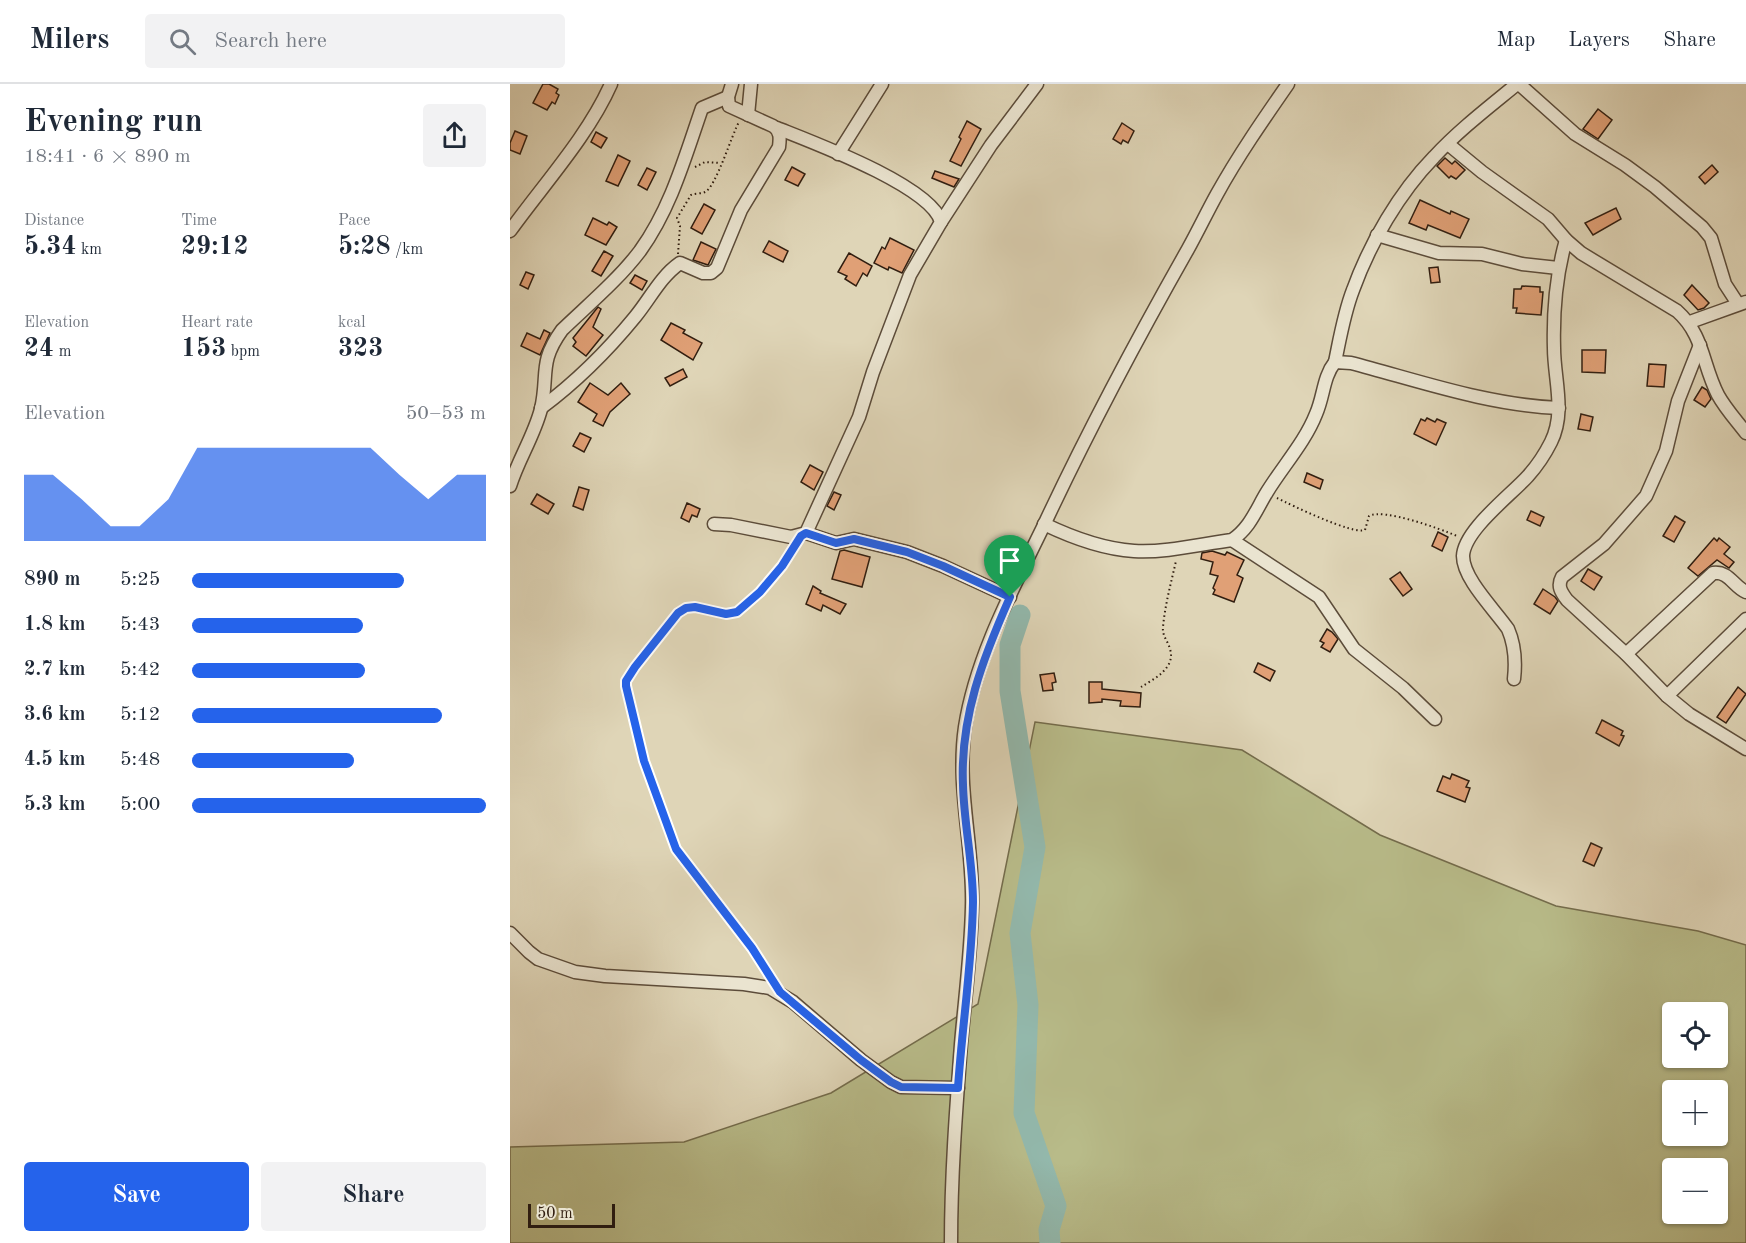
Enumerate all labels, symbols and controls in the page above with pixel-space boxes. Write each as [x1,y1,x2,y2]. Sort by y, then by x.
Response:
search box [145,14,565,68]
icon: search [166,25,199,58]
text: Milers [30,27,109,55]
text: Search here [214,30,327,52]
text: Map [1496,30,1535,51]
text: Layers [1568,30,1630,51]
text: Share [1663,30,1716,51]
button: share [423,104,486,167]
text: Evening run [24,106,203,139]
text: 18:41 · 6 × 890 m [24,147,191,167]
text: Distance [24,213,84,229]
text: Time [181,213,217,229]
text: Pace [338,213,370,229]
text: 5.34 [24,234,77,260]
text: 29:12 [181,234,249,260]
text: 5:28 [338,234,391,260]
text: km [77,242,102,258]
text: /km [391,242,423,258]
text: Elevation [24,315,89,331]
text: Heart rate [181,315,253,331]
text: kcal [338,315,366,331]
text: 24 [24,336,54,362]
text: 153 [181,336,226,362]
text: 323 [338,336,383,362]
text: m [54,344,71,360]
text: bpm [226,344,260,360]
text: Elevation [24,404,105,424]
text: 50–53 m [406,404,486,424]
pin [984,535,1035,597]
icon: arrive [993,544,1026,577]
text: 890 m [24,570,80,590]
text: 5:25 [120,570,160,590]
text: 1.8 km [24,615,86,635]
text: 5:43 [120,615,160,635]
text: 2.7 km [24,660,86,680]
text: 5:42 [120,660,160,680]
text: 3.6 km [24,705,86,725]
text: 5:12 [120,705,160,725]
text: 4.5 km [24,750,86,770]
text: 5:48 [120,750,160,770]
text: 5.3 km [24,795,86,815]
text: 5:00 [120,795,160,815]
map controls [1662,1002,1728,1224]
button: locate [1662,1002,1728,1068]
button: + [1662,1080,1728,1146]
button: − [1662,1158,1728,1224]
button: Save [24,1162,249,1231]
button: Share [261,1162,486,1231]
scale bar [528,1201,615,1228]
text: 50 m [537,1206,573,1222]

